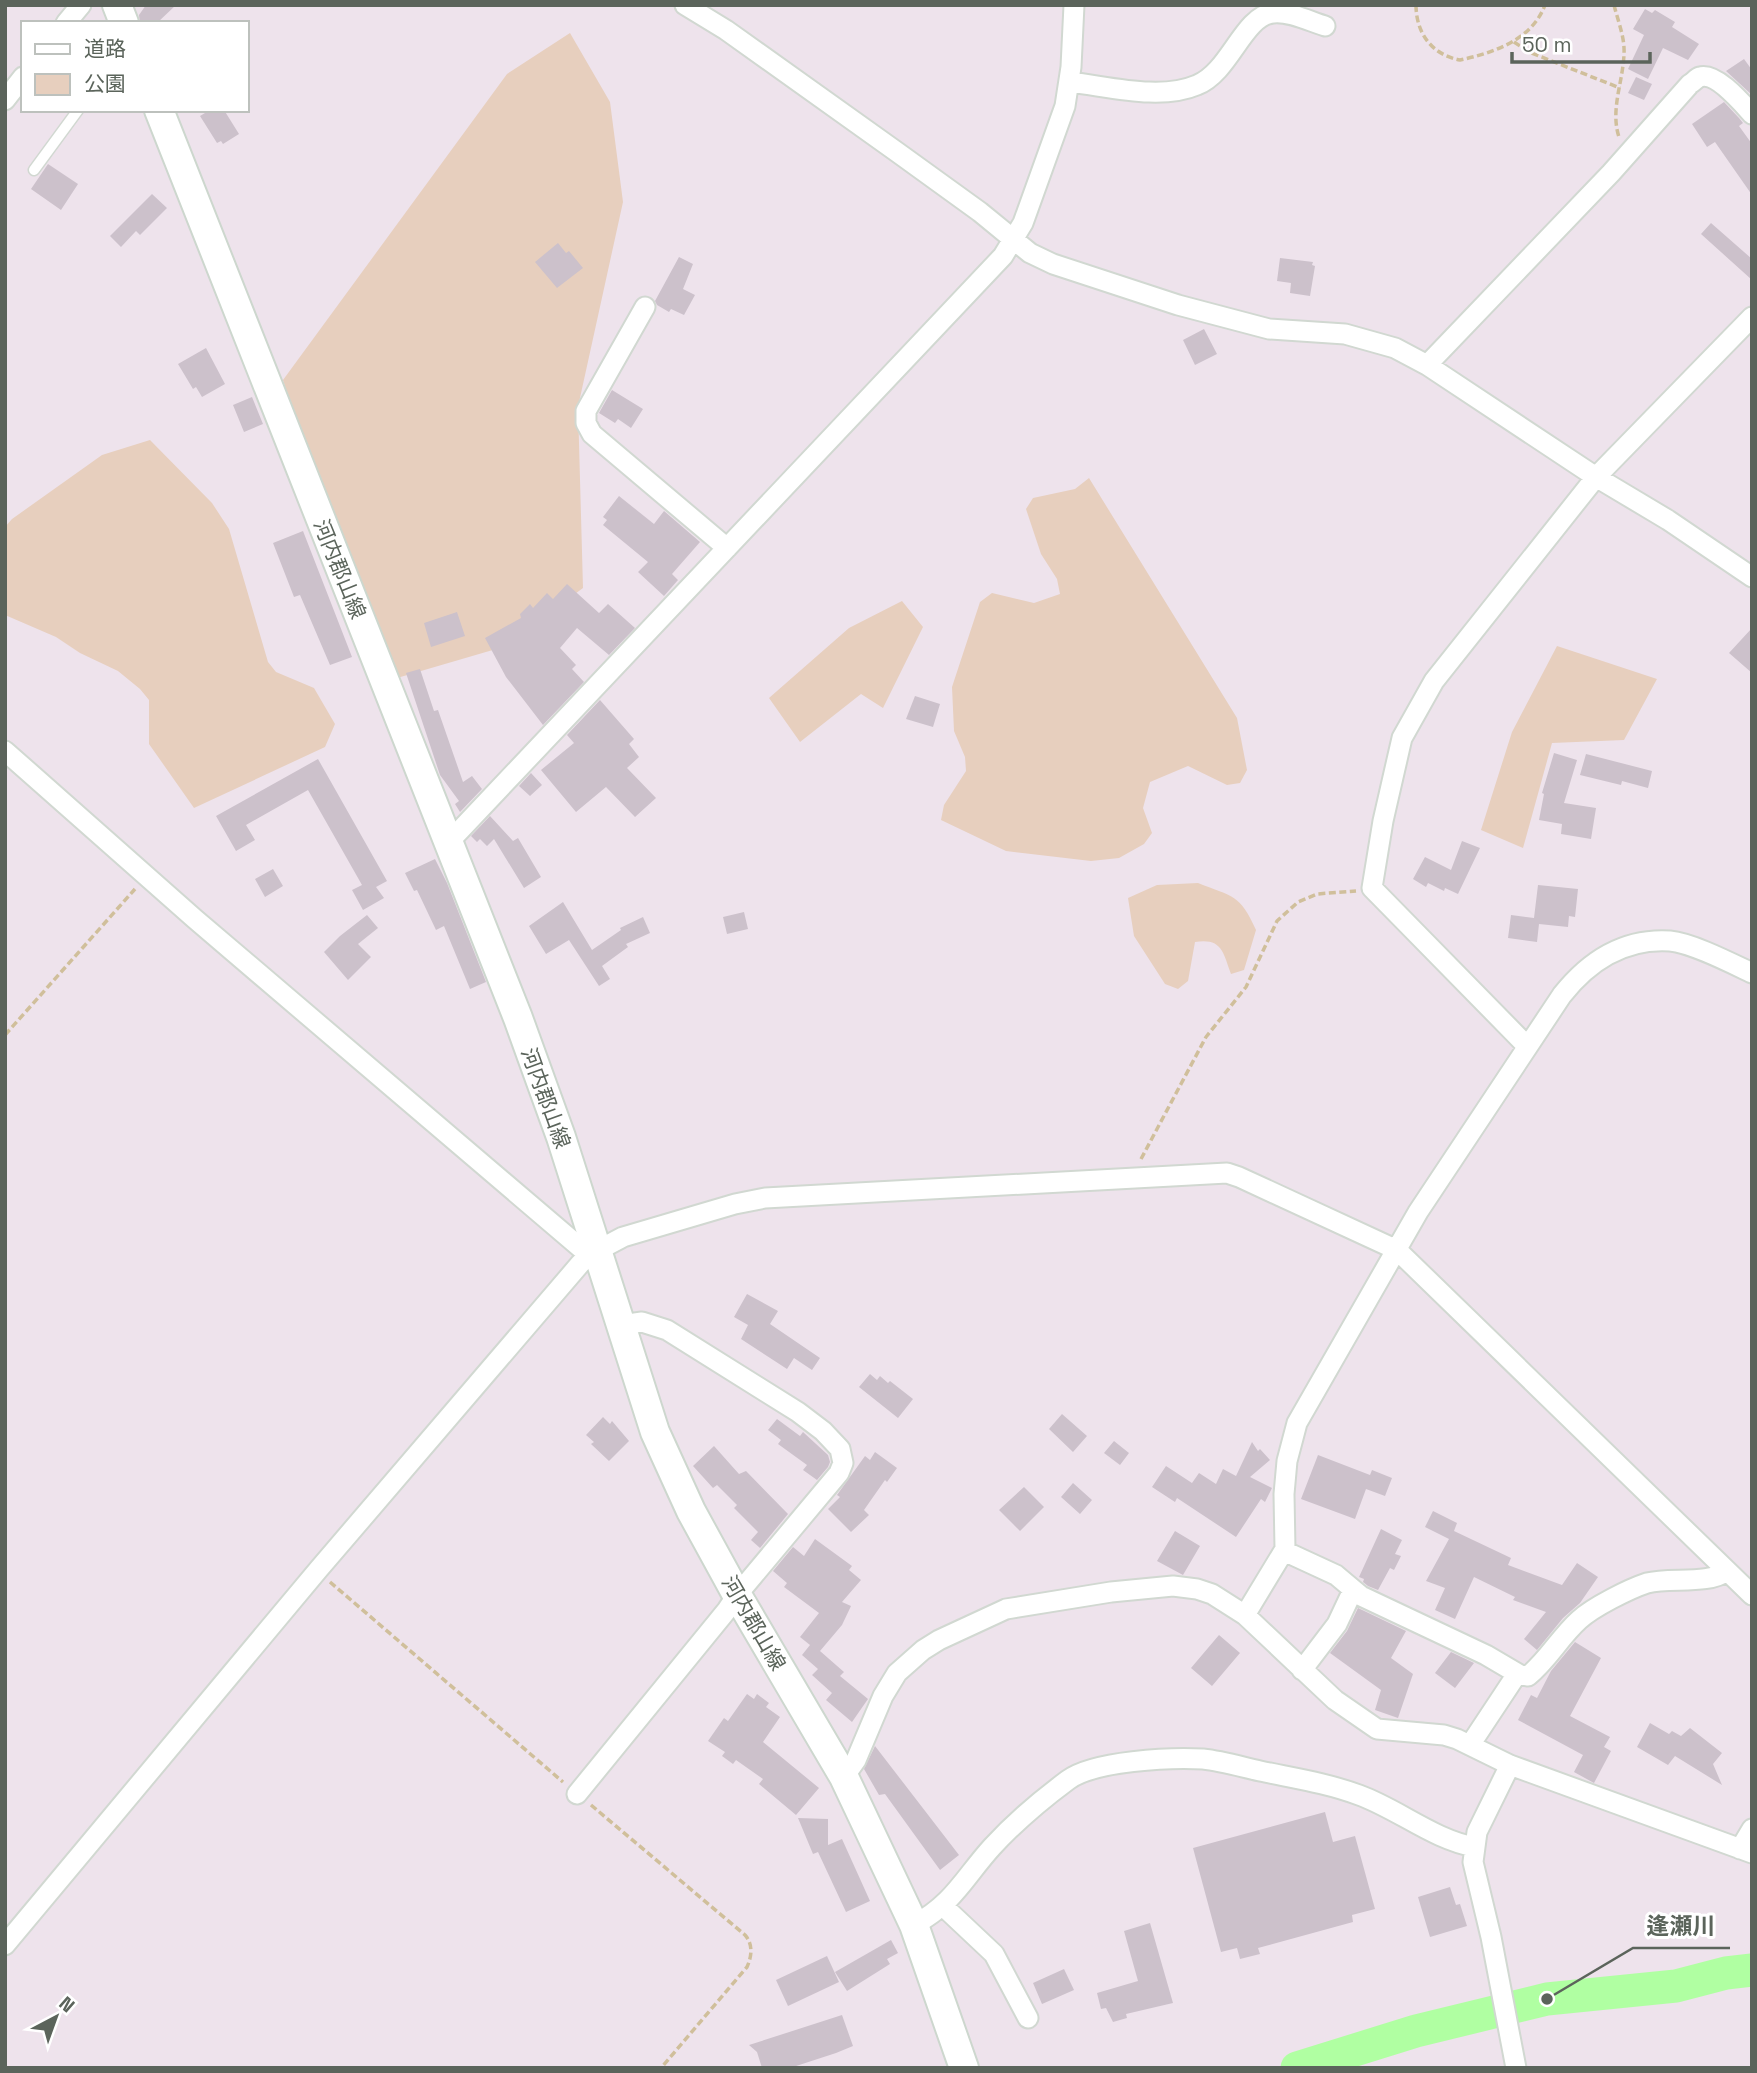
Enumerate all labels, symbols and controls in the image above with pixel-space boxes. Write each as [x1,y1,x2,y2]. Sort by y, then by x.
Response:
legend [21,21,248,112]
scale bar [1512,21,1650,65]
text: 50 m [1522,31,1572,58]
text: 道路 [84,35,126,62]
text: 公園 [84,70,126,97]
street label: 河内郡山線 [308,515,372,623]
street label: 河内郡山線 [515,1044,577,1152]
street label: 河内郡山線 [716,1571,792,1675]
callout: 逢瀬川 [1633,1904,1730,1948]
text: 逢瀬川 [1647,1911,1716,1941]
north arrow [21,1982,91,2052]
text: N [54,1991,80,2018]

